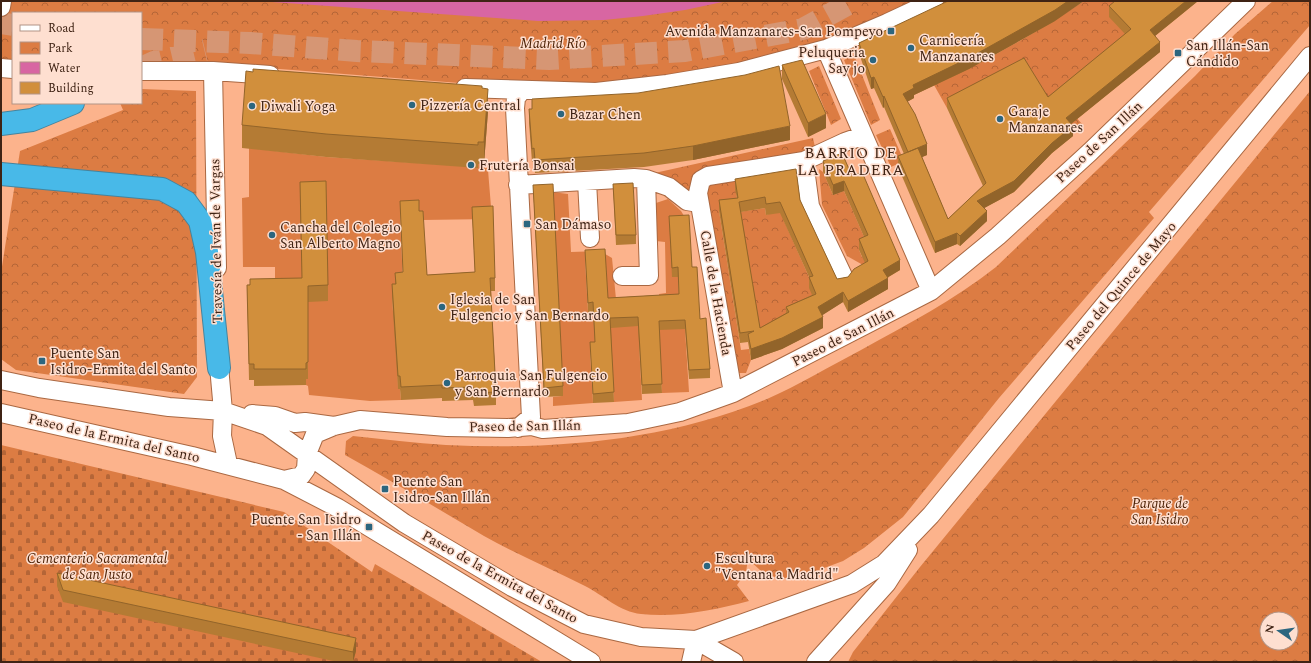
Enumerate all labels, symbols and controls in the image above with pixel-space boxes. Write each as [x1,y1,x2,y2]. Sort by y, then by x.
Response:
legend [12,12,142,104]
text: Road [48,19,75,38]
place label: Avenida Manzanares-San Pompeyo [665,21,883,42]
marker: Avenida Manzanares-San Pompeyo [886,26,896,36]
place label: Carnicería Manzanares [919,30,994,67]
park label: Madrid Río [520,33,586,54]
place label: San Illán-San Cándido [1186,35,1269,72]
text: Park [48,39,73,58]
place label: Peluqueria Say jo [798,42,865,79]
marker: Carnicería Manzanares [906,43,916,53]
marker: San Illán-San Cándido [1173,48,1183,58]
marker: Peluqueria Say jo [868,55,878,65]
text: Water [48,59,80,78]
text: Building [48,79,94,98]
place label: Pizzería Central [420,95,521,116]
place label: Diwali Yoga [260,96,336,117]
street label: Paseo de San Illán [1051,96,1147,188]
marker: Pizzería Central [407,100,417,110]
marker: Diwali Yoga [247,101,257,111]
place label: Garaje Manzanares [1008,101,1083,138]
place label: Bazar Chen [569,104,641,125]
marker: Bazar Chen [556,109,566,119]
marker: Garaje Manzanares [995,114,1005,124]
district label: BARRIO DE LA PRADERA [797,142,905,182]
place label: Frutería Bonsai [479,155,575,176]
street label: Travesía de Iván de Vargas [204,158,228,324]
marker: Frutería Bonsai [466,160,476,170]
place label: San Dámaso [535,214,611,235]
place label: Cancha del Colegio San Alberto Magno [280,217,401,254]
street label: Paseo del Quince de Mayo [1061,217,1181,355]
marker: San Dámaso [522,219,532,229]
street label: Calle de la Hacienda [695,229,737,357]
marker: Cancha del Colegio San Alberto Magno [267,230,277,240]
place label: Iglesia de San Fulgencio y San Bernardo [450,289,609,326]
marker: Iglesia de San Fulgencio y San Bernardo [437,302,447,312]
street label: Paseo de San Illán [788,302,898,372]
place label: Puente San Isidro-Ermita del Santo [50,343,196,380]
marker: Puente San Isidro-Ermita del Santo [37,356,47,366]
place label: Parroquia San Fulgencio y San Bernardo [454,365,607,402]
marker: Parroquia San Fulgencio y San Bernardo [442,378,452,388]
street label: Paseo de la Ermita del Santo [26,408,202,468]
street label: Paseo de San Illán [469,415,581,437]
place label: Puente San Isidro-San Illán [393,471,490,508]
marker: Puente San Isidro-San Illán [380,484,390,494]
park label: Parque de San Isidro [1131,493,1189,530]
place label: Puente San Isidro - San Illán [251,509,361,546]
marker: Puente San Isidro - San Illán [364,522,374,532]
street label: Paseo de la Ermita del Santo [418,525,582,629]
park label: Cementerio Sacramental de San Justo [27,548,168,585]
place label: Escultura "Ventana a Madrid" [715,548,839,585]
marker: Escultura "Ventana a Madrid" [702,561,712,571]
north arrow [1259,611,1299,651]
text: N [1260,623,1279,635]

